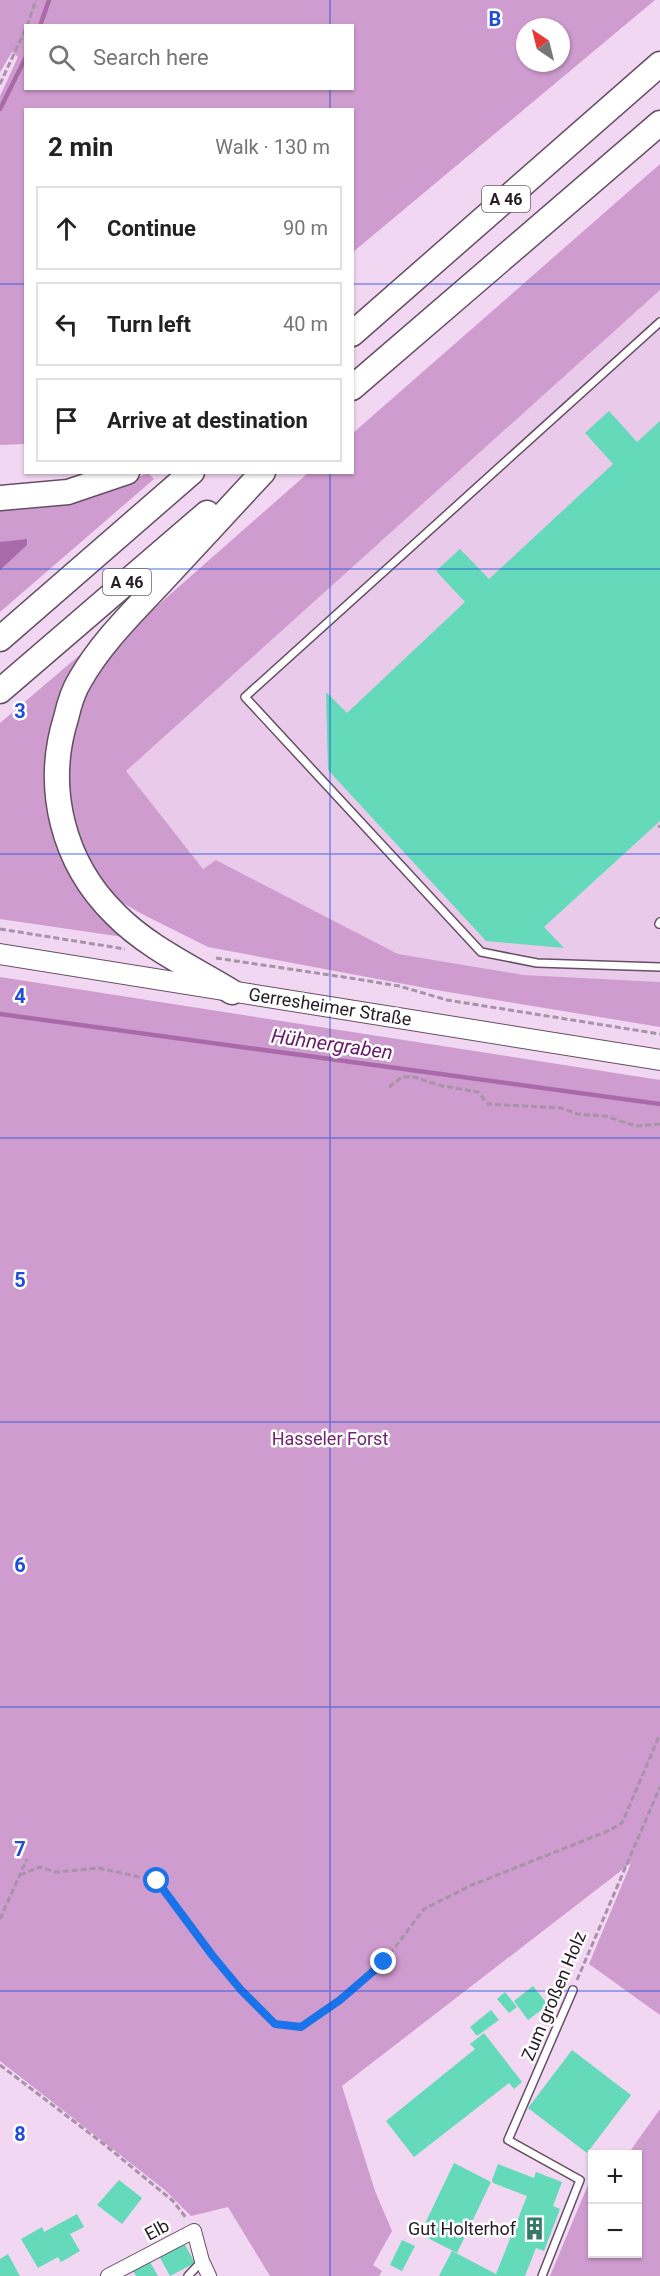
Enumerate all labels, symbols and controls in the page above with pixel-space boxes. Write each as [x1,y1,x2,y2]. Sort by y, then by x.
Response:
text: B [489,7,501,31]
north arrow [516,18,570,72]
search box [24,24,354,90]
icon: search [45,41,78,74]
text: Search here [93,45,209,70]
text: 2 min [48,132,113,162]
text: Walk · 130 m [215,135,330,159]
road number: A 46 [482,186,530,212]
icon: ahead [50,212,83,245]
text: Continue [107,216,196,241]
text: 90 m [283,216,328,240]
icon: left [50,308,83,341]
text: Turn left [107,312,191,337]
text: 40 m [283,312,328,336]
icon: arrive [50,404,83,437]
text: Arrive at destination [107,408,308,433]
road number: A 46 [103,569,151,595]
text: 3 [14,699,26,723]
street label: Gerresheimer Straße [247,983,413,1030]
text: 4 [14,984,26,1008]
water label: Hühnergraben [270,1024,394,1064]
text: 5 [14,1268,26,1292]
park label: Hasseler Forst [272,1428,388,1449]
text: 6 [14,1553,26,1577]
text: 7 [14,1837,26,1861]
route start [143,1867,169,1893]
street label: Zum großen Holz [517,1928,590,2063]
route end [370,1948,396,1974]
text: 8 [14,2122,26,2146]
map controls [588,2150,642,2258]
button: + [588,2150,642,2204]
button: − [588,2204,642,2258]
street label: Elb [141,2214,173,2245]
building icon: Gut Holterhof [521,2216,547,2242]
place label: Gut Holterhof [408,2218,517,2239]

